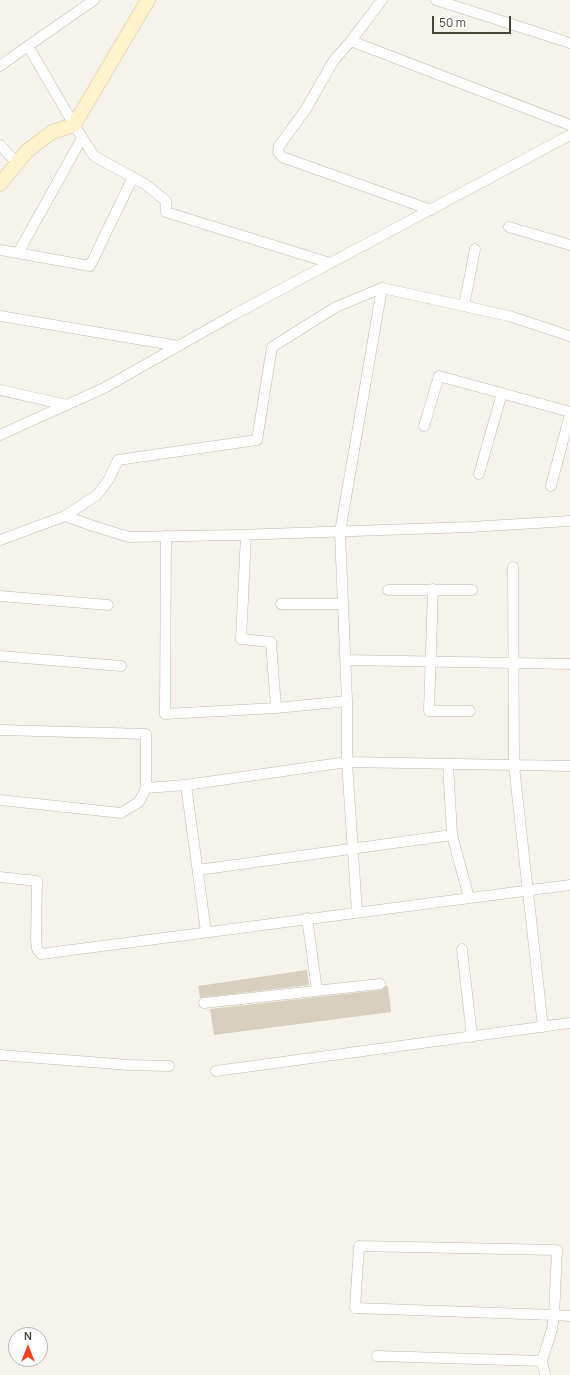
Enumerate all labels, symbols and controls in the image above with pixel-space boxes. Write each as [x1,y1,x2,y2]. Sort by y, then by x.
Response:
scale bar [434,8,513,34]
text: 50 m [439,14,466,31]
north arrow [8,1327,48,1367]
text: N [24,1328,32,1343]

